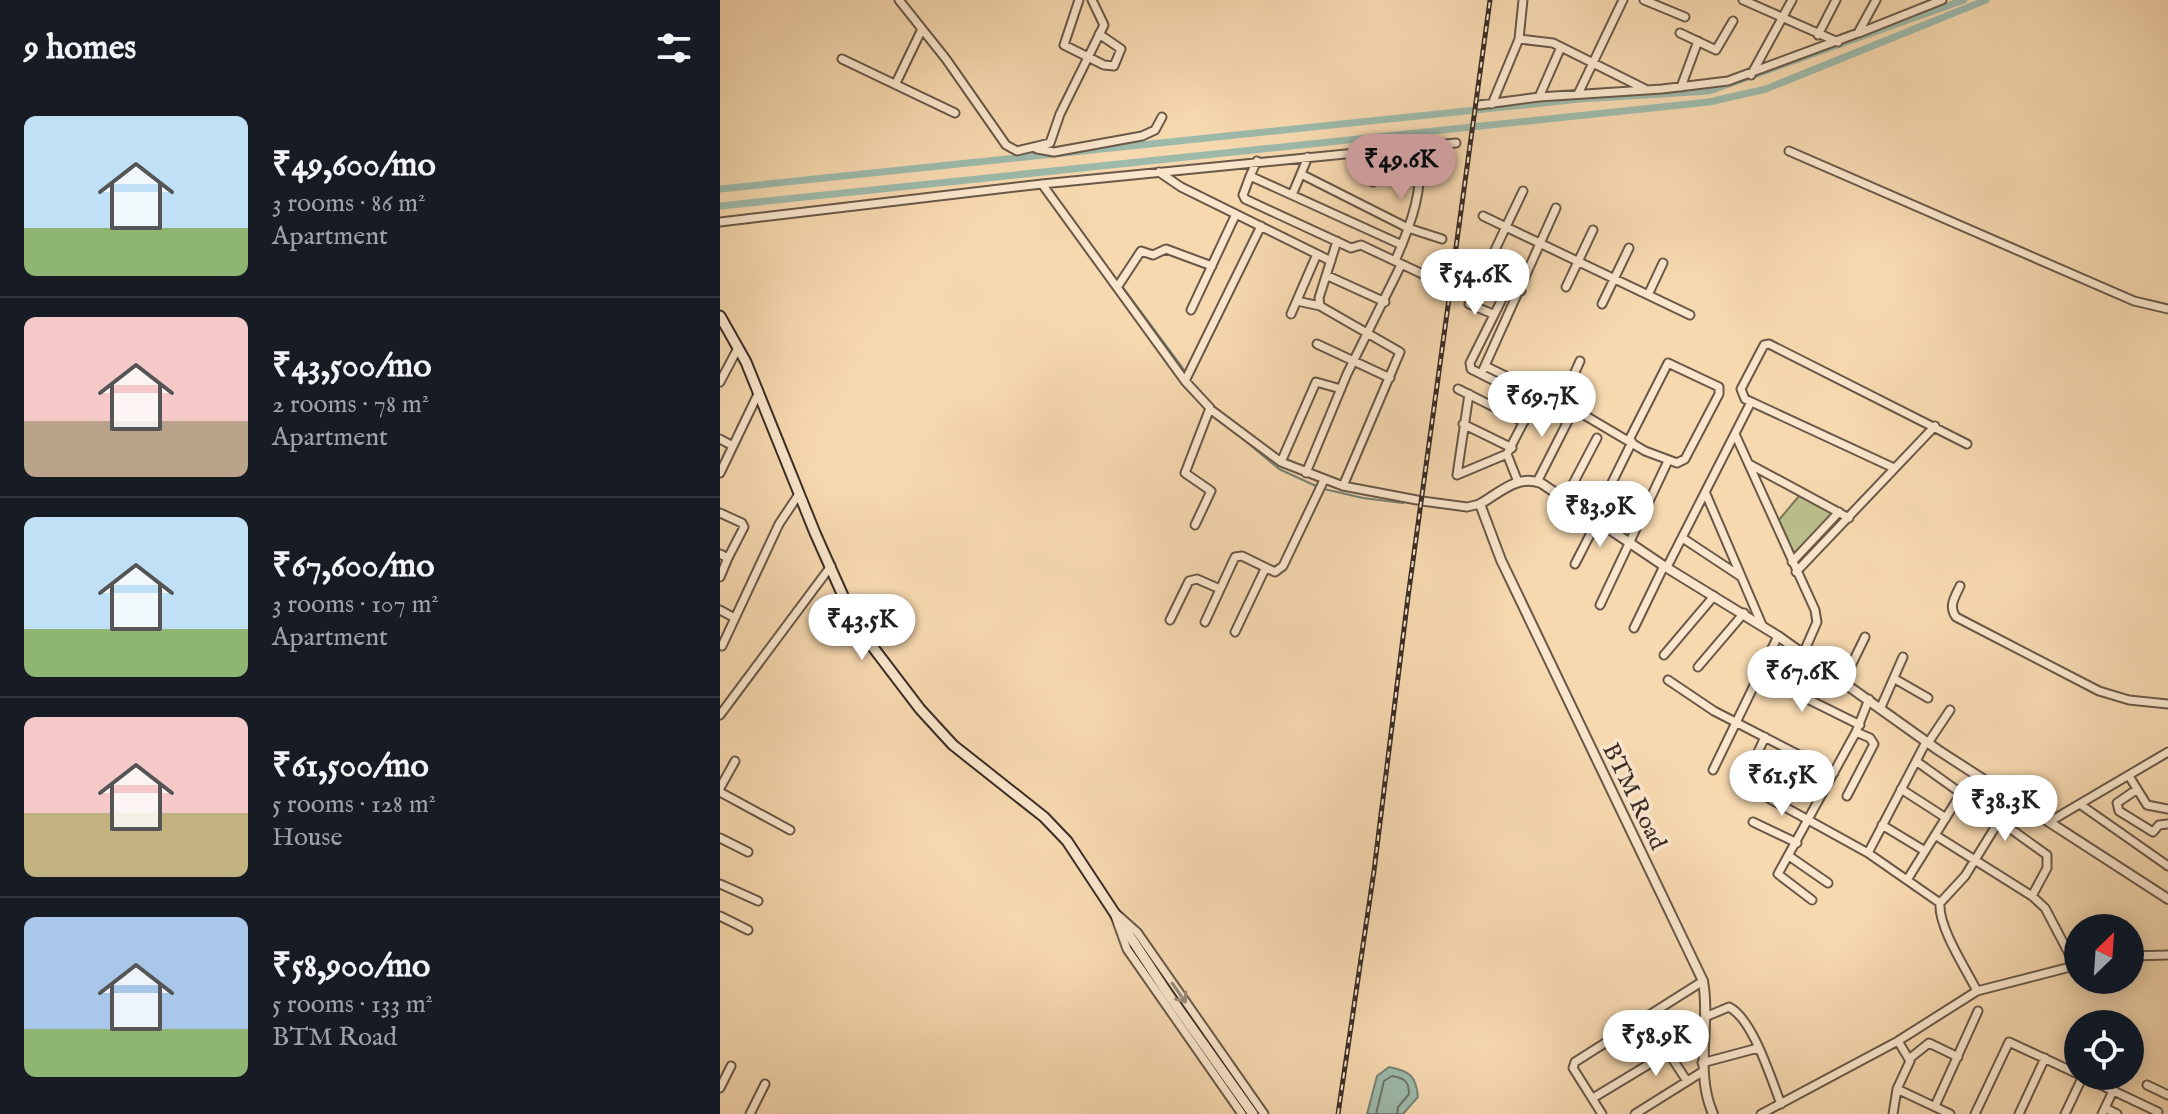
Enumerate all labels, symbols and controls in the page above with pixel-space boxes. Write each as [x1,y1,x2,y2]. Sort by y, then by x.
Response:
icon: filters [652,26,696,70]
text: 9 homes [24,27,136,70]
pin: ₹49.6K [1336,134,1466,202]
text: ₹49.6K [1364,143,1438,176]
text: ₹49,600/mo [272,144,436,187]
icon: home [88,148,184,244]
text: 3 rooms · 86 m² [272,187,425,220]
text: Apartment [272,220,388,253]
pin: ₹54.6K [1410,249,1540,317]
text: ₹54.6K [1439,258,1511,291]
text: ₹43,500/mo [272,345,432,388]
icon: home [88,349,184,445]
pin: ₹69.7K [1477,371,1607,439]
text: ₹69.7K [1506,380,1578,413]
text: 2 rooms · 78 m² [272,388,429,421]
text: Apartment [272,421,388,454]
pin: ₹83.9K [1535,481,1665,549]
text: ₹83.9K [1565,490,1635,523]
text: ₹67,600/mo [272,545,435,588]
icon: home [88,549,184,645]
text: 3 rooms · 107 m² [272,588,439,621]
pin: ₹43.5K [797,594,927,662]
text: ₹43.5K [826,603,898,636]
text: Apartment [272,621,388,654]
pin: ₹67.6K [1737,646,1867,714]
text: ₹67.6K [1765,655,1839,688]
street label: BTM Road [1594,738,1673,855]
text: ₹61,500/mo [272,745,429,788]
icon: home [88,749,184,845]
pin: ₹61.5K [1717,750,1847,818]
text: ₹61.5K [1747,759,1817,792]
pin: ₹38.3K [1940,775,2070,843]
text: ₹38.3K [1971,784,2039,817]
text: 5 rooms · 128 m² [272,788,436,821]
text: House [272,821,342,854]
north arrow [2064,914,2144,994]
map controls [2064,914,2144,1090]
text: ₹58,900/mo [272,945,430,988]
icon: home [88,949,184,1045]
one-way arrow [1171,982,1187,1004]
text: 5 rooms · 133 m² [272,988,433,1021]
pin: ₹58.9K [1591,1010,1721,1078]
button: locate [2064,1010,2144,1090]
text: ₹58.9K [1621,1019,1691,1052]
text: BTM Road [272,1021,397,1054]

